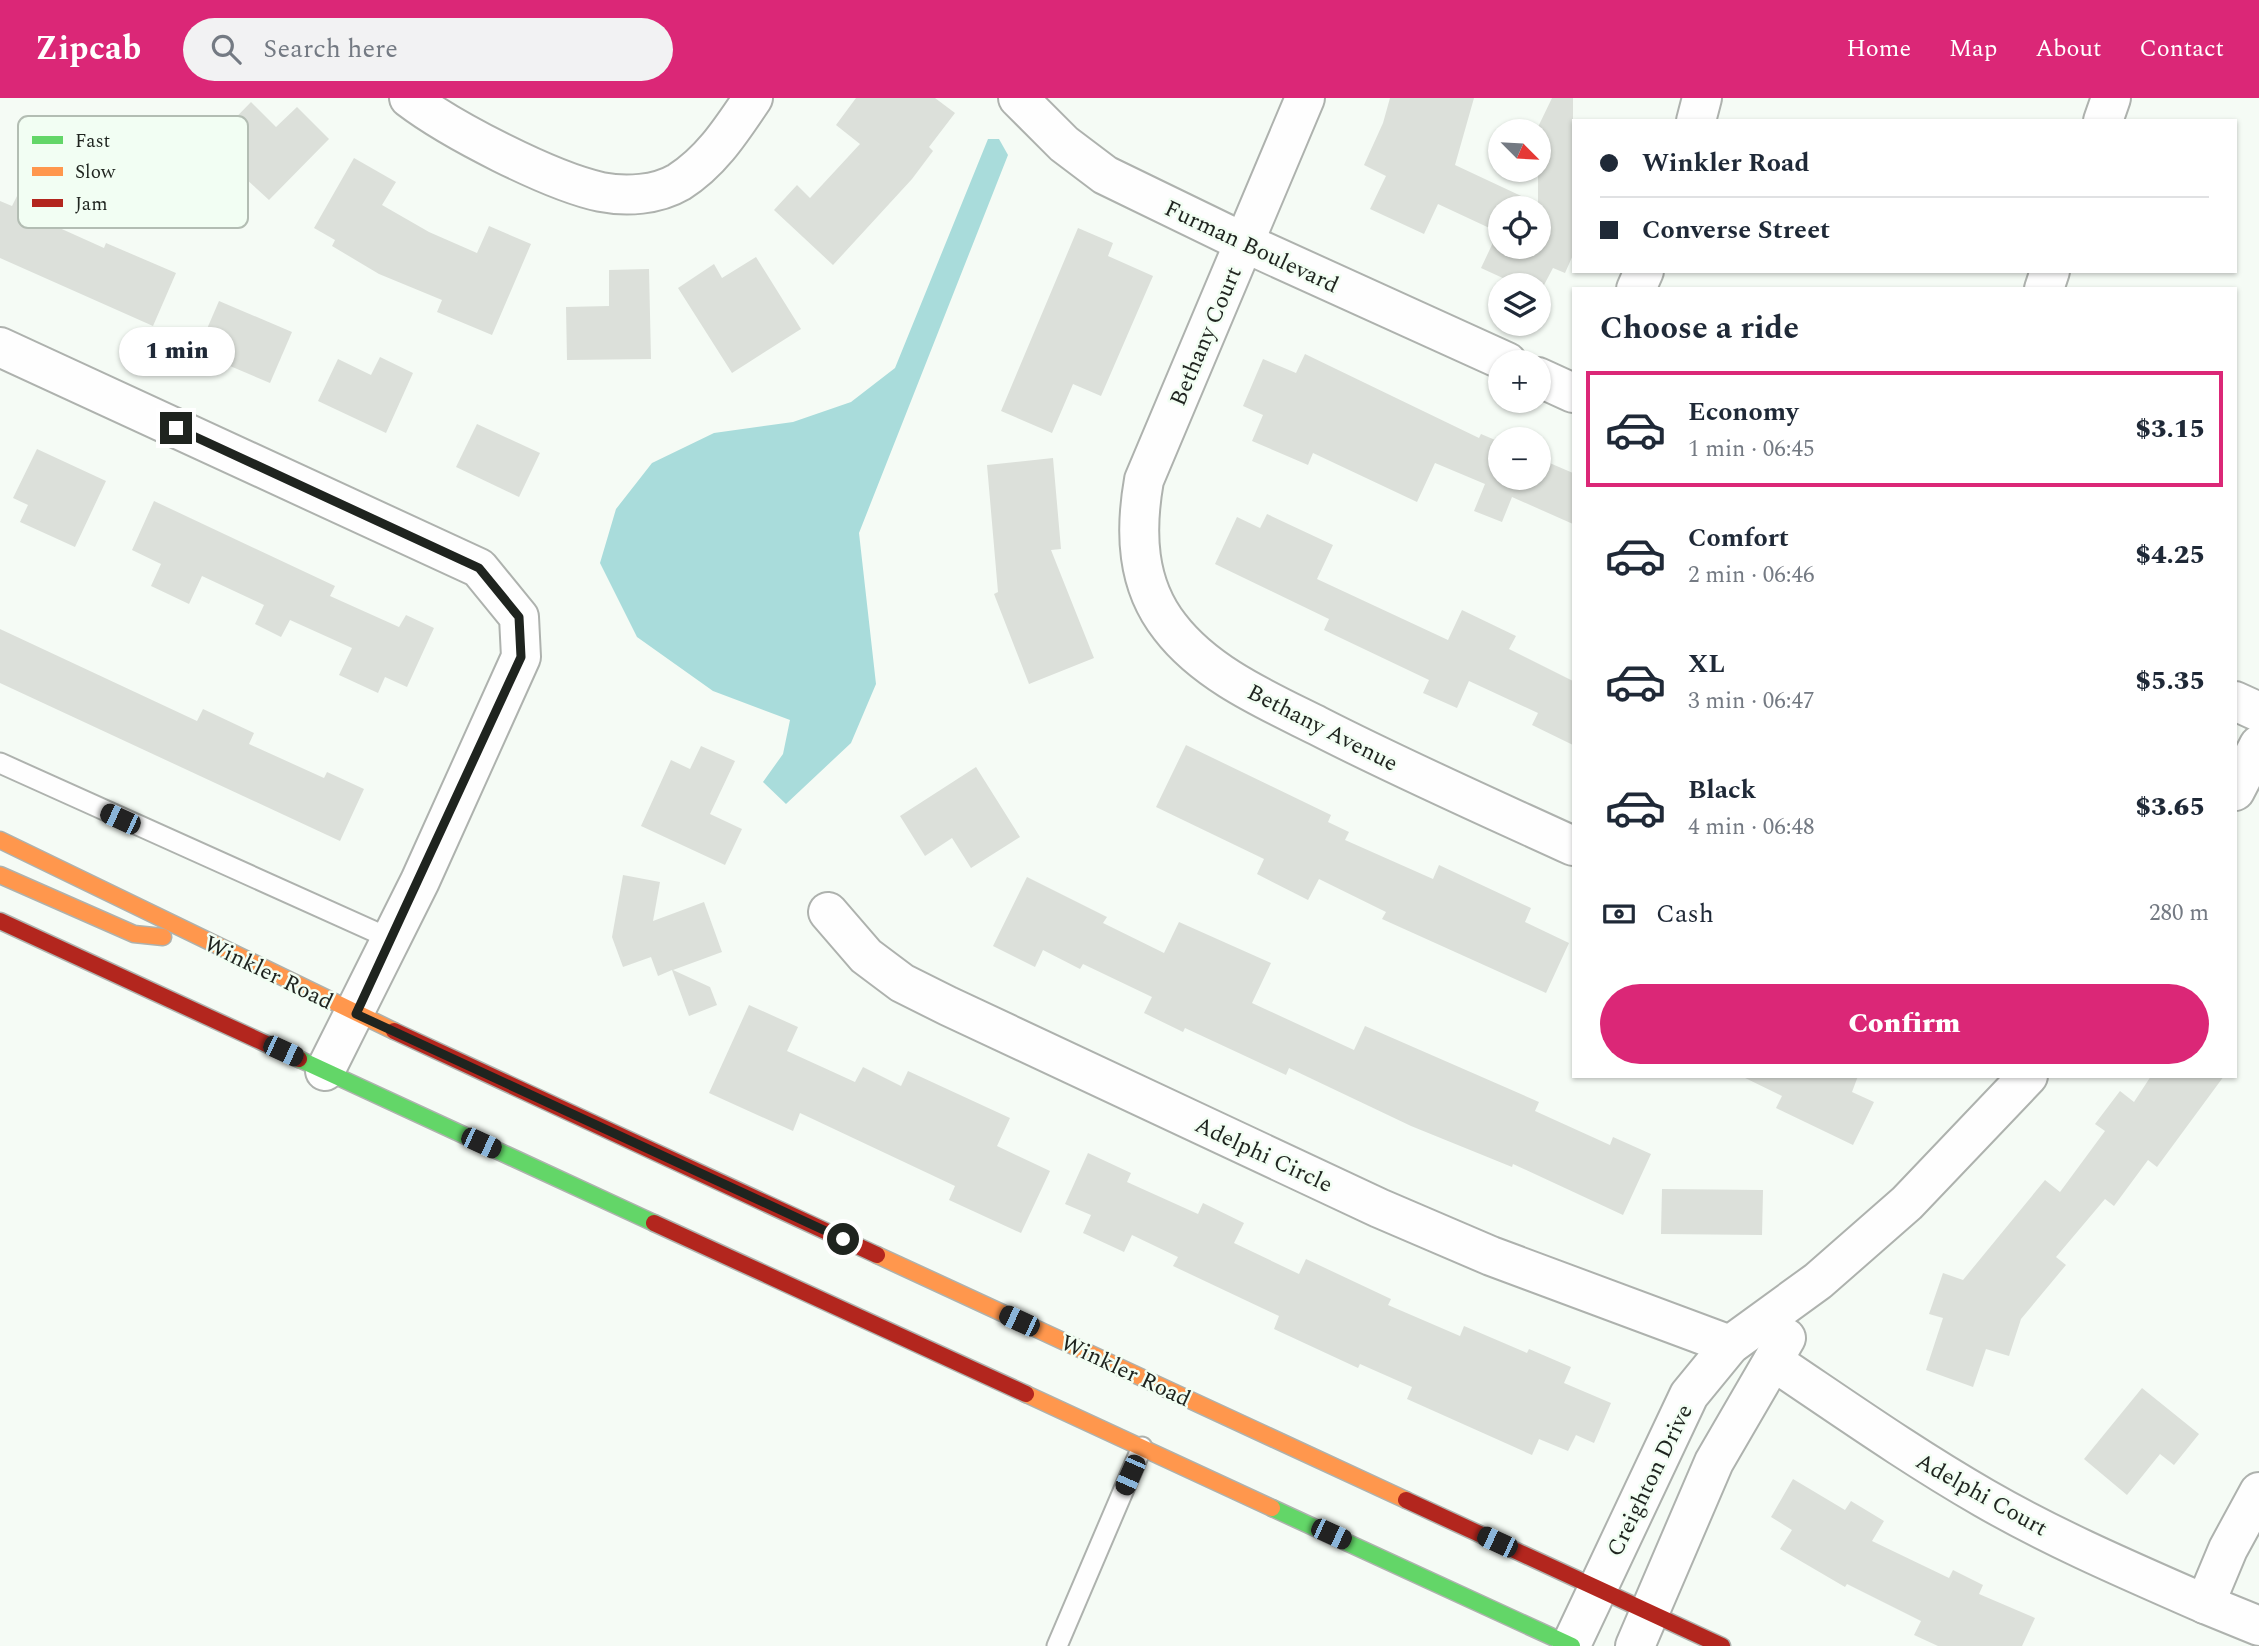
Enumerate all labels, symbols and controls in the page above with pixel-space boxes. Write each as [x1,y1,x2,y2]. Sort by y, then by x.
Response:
search box [183,18,673,81]
text: Zipcab [35,24,141,74]
text: Search here [263,29,398,69]
icon: search [207,30,245,68]
text: Home [1846,31,1911,67]
text: Map [1949,31,1997,67]
text: About [2035,31,2101,67]
text: Contact [2139,31,2224,67]
legend [18,116,248,228]
north arrow [1488,119,1550,182]
map controls [1488,119,1551,490]
text: Fast [75,127,111,156]
text: Winkler Road [1642,143,1810,183]
text: Slow [75,158,116,187]
text: Jam [75,190,107,219]
street label: Furman Boulevard [1158,192,1344,303]
button: locate [1488,196,1551,259]
text: Converse Street [1642,210,1830,250]
street label: Bethany Court [1161,261,1251,412]
button: layers [1488,273,1551,336]
text: Choose a ride [1600,304,1799,353]
callout: 1 min [118,327,234,376]
text: 1 min [145,334,209,369]
button: + [1488,350,1551,413]
text: Economy [1688,392,1798,432]
icon: car [1604,398,1667,461]
text: $3.15 [2135,409,2205,449]
route end [160,412,192,444]
button: − [1488,427,1551,490]
text: 1 min · 06:45 [1688,432,1815,467]
text: Comfort [1688,518,1789,558]
icon: car [1604,524,1667,587]
text: $4.25 [2135,535,2205,575]
text: 2 min · 06:46 [1688,558,1815,593]
text: XL [1688,644,1725,684]
icon: car [1604,650,1667,713]
text: $5.35 [2135,661,2205,701]
street label: Bethany Avenue [1241,675,1404,781]
text: 3 min · 06:47 [1688,684,1815,719]
text: Black [1688,770,1756,810]
icon: car [1604,776,1667,839]
text: $3.65 [2135,787,2205,827]
car [97,801,144,837]
text: 4 min · 06:48 [1688,810,1815,845]
text: Cash [1656,894,1714,934]
icon: cash [1600,895,1638,933]
text: 280 m [2149,896,2209,931]
street label: Winkler Road [198,927,339,1020]
button: Confirm [1600,984,2209,1064]
car [260,1033,307,1069]
street label: Adelphi Circle [1189,1108,1338,1203]
car [458,1125,505,1161]
route start [827,1223,859,1255]
car [996,1303,1043,1339]
street label: Winkler Road [1054,1326,1196,1417]
street label: Creighton Drive [1598,1398,1702,1563]
street label: Adelphi Court [1909,1445,2054,1546]
car [1112,1452,1149,1498]
car [1308,1516,1355,1552]
car [1474,1524,1521,1560]

